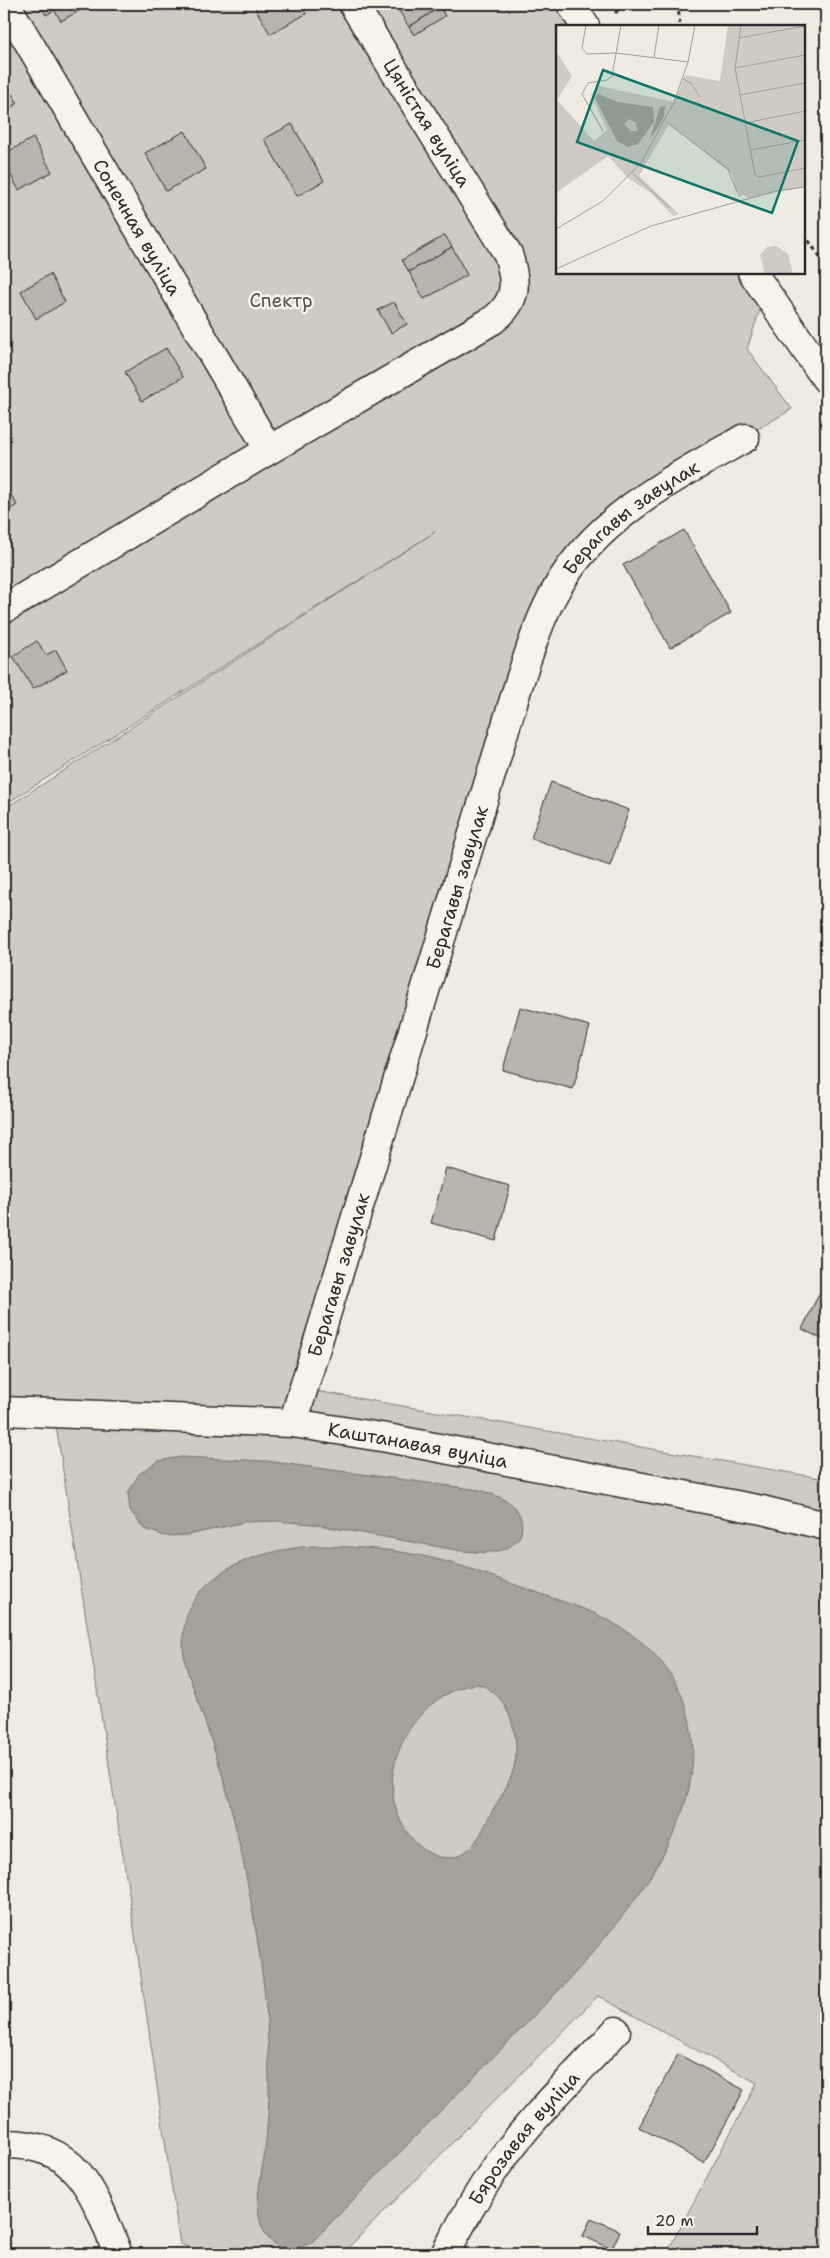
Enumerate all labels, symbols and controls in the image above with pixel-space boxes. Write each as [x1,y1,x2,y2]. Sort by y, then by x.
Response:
inset map [556,25,805,274]
street label: Цяністая вуліца [377,54,477,192]
street label: Сонечная вуліца [88,154,188,300]
park label: Спектр [249,288,313,313]
street label: Берагавы завулак [557,454,703,579]
street label: Берагавы завулак [420,802,493,972]
street label: Берагавы завулак [301,1190,375,1360]
street label: Каштанавая вуліца [326,1416,510,1473]
street label: Бярозавая вуліца [463,2065,585,2209]
scale bar [648,2203,756,2235]
text: 20 m [655,2211,694,2231]

